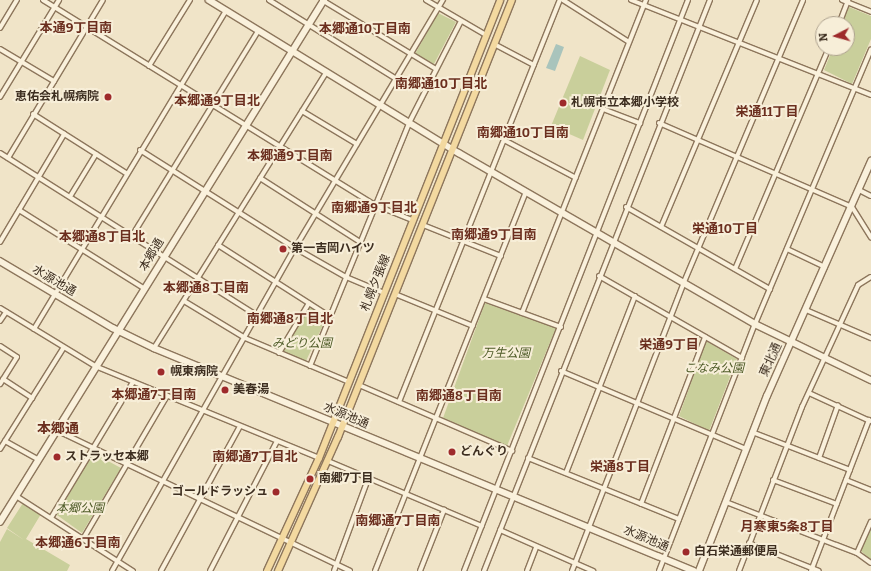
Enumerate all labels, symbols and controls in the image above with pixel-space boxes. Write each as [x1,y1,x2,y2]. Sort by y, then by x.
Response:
north arrow [815,16,855,56]
district label: 本通9丁目南 [40,20,112,36]
district label: 本郷通10丁目南 [319,21,411,37]
text: N [817,32,830,42]
district label: 南郷通10丁目北 [395,76,487,92]
place label: 恵佑会札幌病院 [15,90,99,104]
marker: 恵佑会札幌病院 [102,91,114,103]
district label: 本郷通9丁目北 [174,93,260,109]
place label: 札幌市立本郷小学校 [571,96,679,110]
marker: 札幌市立本郷小学校 [558,98,568,108]
district label: 栄通11丁目 [735,104,799,120]
district label: 南郷通10丁目南 [477,125,569,141]
district label: 本郷通9丁目南 [247,148,333,164]
district label: 南郷通9丁目北 [331,200,417,216]
district label: 栄通10丁目 [692,221,758,237]
district label: 南郷通9丁目南 [451,227,537,243]
district label: 本郷通8丁目北 [59,229,145,245]
street label: 本郷通 [137,236,167,274]
place label: 第一吉岡ハイツ [291,242,375,256]
marker: 第一吉岡ハイツ [278,244,288,254]
street label: 札幌夕張線 [358,252,394,314]
street label: 水源池通 [30,262,78,300]
district label: 本郷通8丁目南 [163,280,249,296]
district label: 南郷通8丁目北 [247,311,333,327]
park label: みどり公園 [272,337,332,351]
district label: 栄通9丁目 [639,337,699,353]
street label: 東北通 [757,341,785,379]
park label: 万生公園 [482,347,530,361]
park label: こなみ公園 [684,362,744,376]
place label: 幌東病院 [170,365,218,379]
marker: 幌東病院 [155,366,167,378]
place label: 美春湯 [233,383,269,397]
marker: 美春湯 [220,385,230,395]
district label: 本郷通7丁目南 [112,387,196,403]
district label: 南郷通8丁目南 [416,388,502,404]
street label: 水源池通 [321,400,371,432]
district label: 本郷通 [37,421,79,437]
place label: どんぐり [460,445,508,459]
marker: どんぐり [447,447,457,457]
district label: 南郷通7丁目北 [213,449,297,465]
place label: ストラッセ本郷 [65,450,149,464]
marker: ストラッセ本郷 [52,452,62,462]
district label: 栄通8丁目 [590,459,650,475]
place label: 南郷7丁目 [319,472,373,486]
marker: 南郷7丁目 [304,473,316,485]
place label: ゴールドラッシュ [172,485,268,499]
marker: ゴールドラッシュ [271,487,281,497]
park label: 本郷公園 [56,502,104,516]
district label: 南郷通7丁目南 [356,513,440,529]
district label: 月寒東5条8丁目 [741,519,833,535]
street label: 水源池通 [621,523,671,555]
district label: 本郷通6丁目南 [35,535,121,551]
place label: 白石栄通郵便局 [694,545,778,559]
marker: 白石栄通郵便局 [681,547,691,557]

